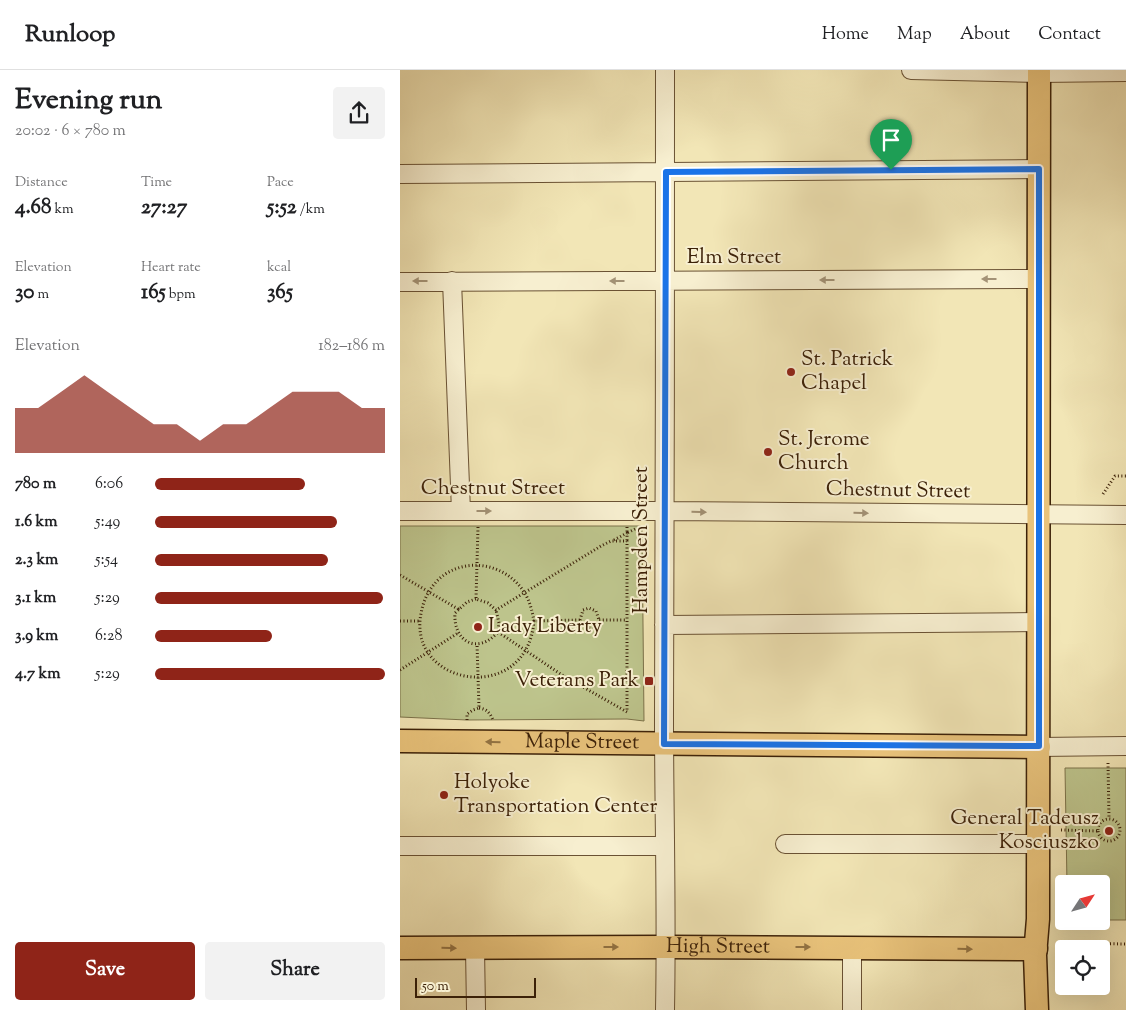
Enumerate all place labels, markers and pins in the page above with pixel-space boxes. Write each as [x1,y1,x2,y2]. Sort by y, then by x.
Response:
pin [870,119,912,170]
place label: St. Patrick Chapel [801,345,894,399]
marker: St. Patrick Chapel [785,366,797,378]
place label: St. Jerome Church [778,425,870,479]
marker: St. Jerome Church [762,446,774,458]
place label: Lady Liberty [488,612,602,642]
marker: Lady Liberty [472,621,484,633]
place label: Veterans Park [515,666,640,696]
marker: Veterans Park [643,675,655,687]
place label: Holyoke Transportation Center [454,768,658,822]
marker: Holyoke Transportation Center [438,789,450,801]
place label: General Tadeusz Kosciuszko [950,804,1099,858]
marker: General Tadeusz Kosciuszko [1103,825,1115,837]

